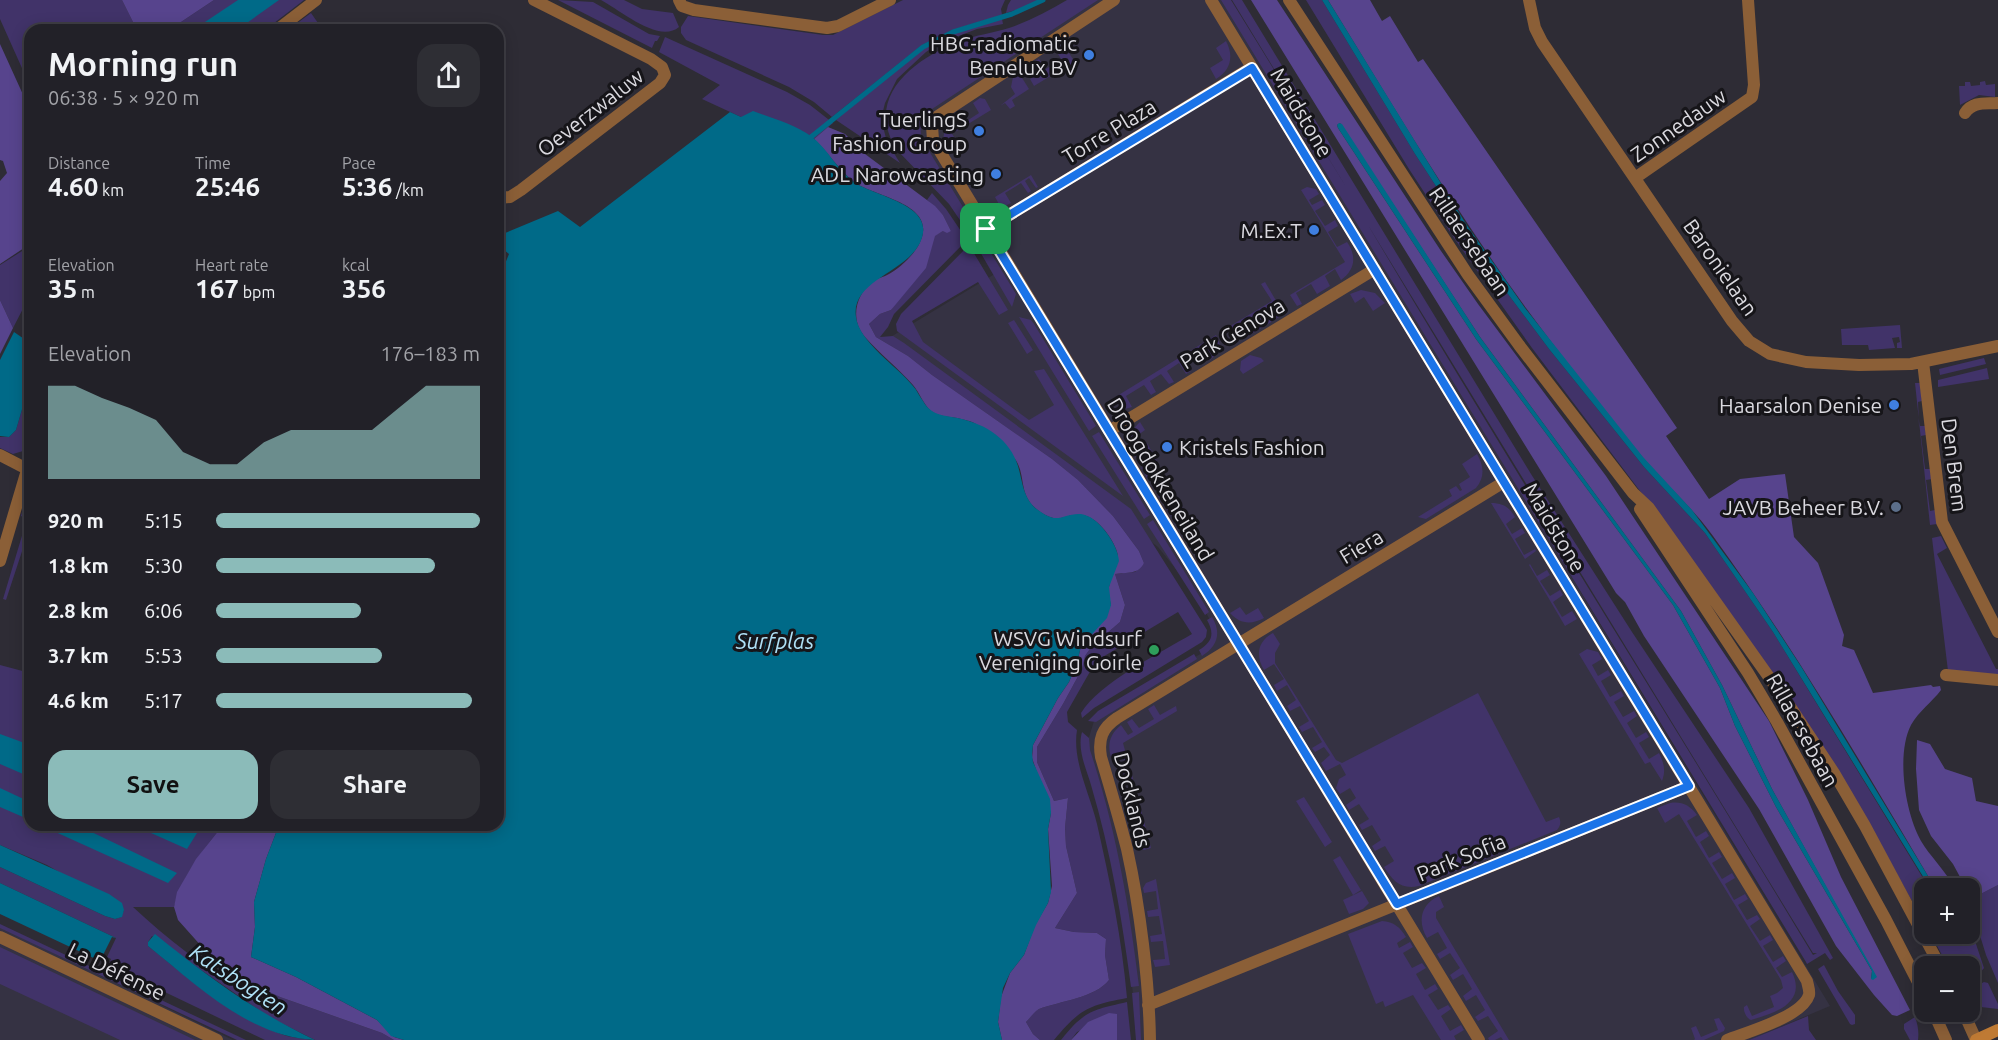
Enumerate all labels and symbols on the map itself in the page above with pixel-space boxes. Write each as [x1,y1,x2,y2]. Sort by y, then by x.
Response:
place label: HBC-radiomatic Benelux BV [930,31,1078,79]
marker: HBC-radiomatic Benelux BV [1082,48,1096,62]
street label: Oeverzwaluw [532,63,648,161]
street label: Maidstone [1266,63,1338,161]
street label: Zonnedauw [1626,83,1730,167]
street label: Torre Plaza [1058,94,1160,168]
place label: TuerlingS Fashion Group [832,107,967,155]
marker: TuerlingS Fashion Group [972,124,986,138]
place label: ADL Narowcasting [811,162,984,186]
marker: ADL Narowcasting [989,167,1003,181]
street label: Rillaersebaan [1425,182,1515,300]
pin [960,203,1011,254]
street label: Baronielaan [1679,214,1763,320]
place label: M.Ex.T [1240,218,1302,242]
marker: M.Ex.T [1307,223,1321,237]
street label: Park Genova [1176,293,1288,373]
street label: Droogdokkeneiland [1103,393,1219,565]
place label: Haarsalon Denise [1719,393,1882,417]
marker: Haarsalon Denise [1887,398,1901,412]
street label: Den Brem [1937,417,1973,513]
place label: Kristels Fashion [1179,435,1325,459]
marker: Kristels Fashion [1160,440,1174,454]
street label: Maidstone [1519,478,1591,576]
place label: JAVB Beheer B.V. [1723,495,1884,519]
marker: JAVB Beheer B.V. [1889,500,1903,514]
street label: Fiera [1335,524,1387,568]
place label: WSVG Windsurf Vereniging Goirle [979,626,1143,674]
water label: Surfplas [735,628,814,654]
marker: WSVG Windsurf Vereniging Goirle [1147,643,1161,657]
street label: Rillaersebaan [1762,669,1844,791]
street label: Docklands [1110,750,1156,850]
street label: Park Sofia [1413,828,1509,886]
street label: La Défense [65,937,169,1005]
water label: Katsbogten [186,938,292,1020]

